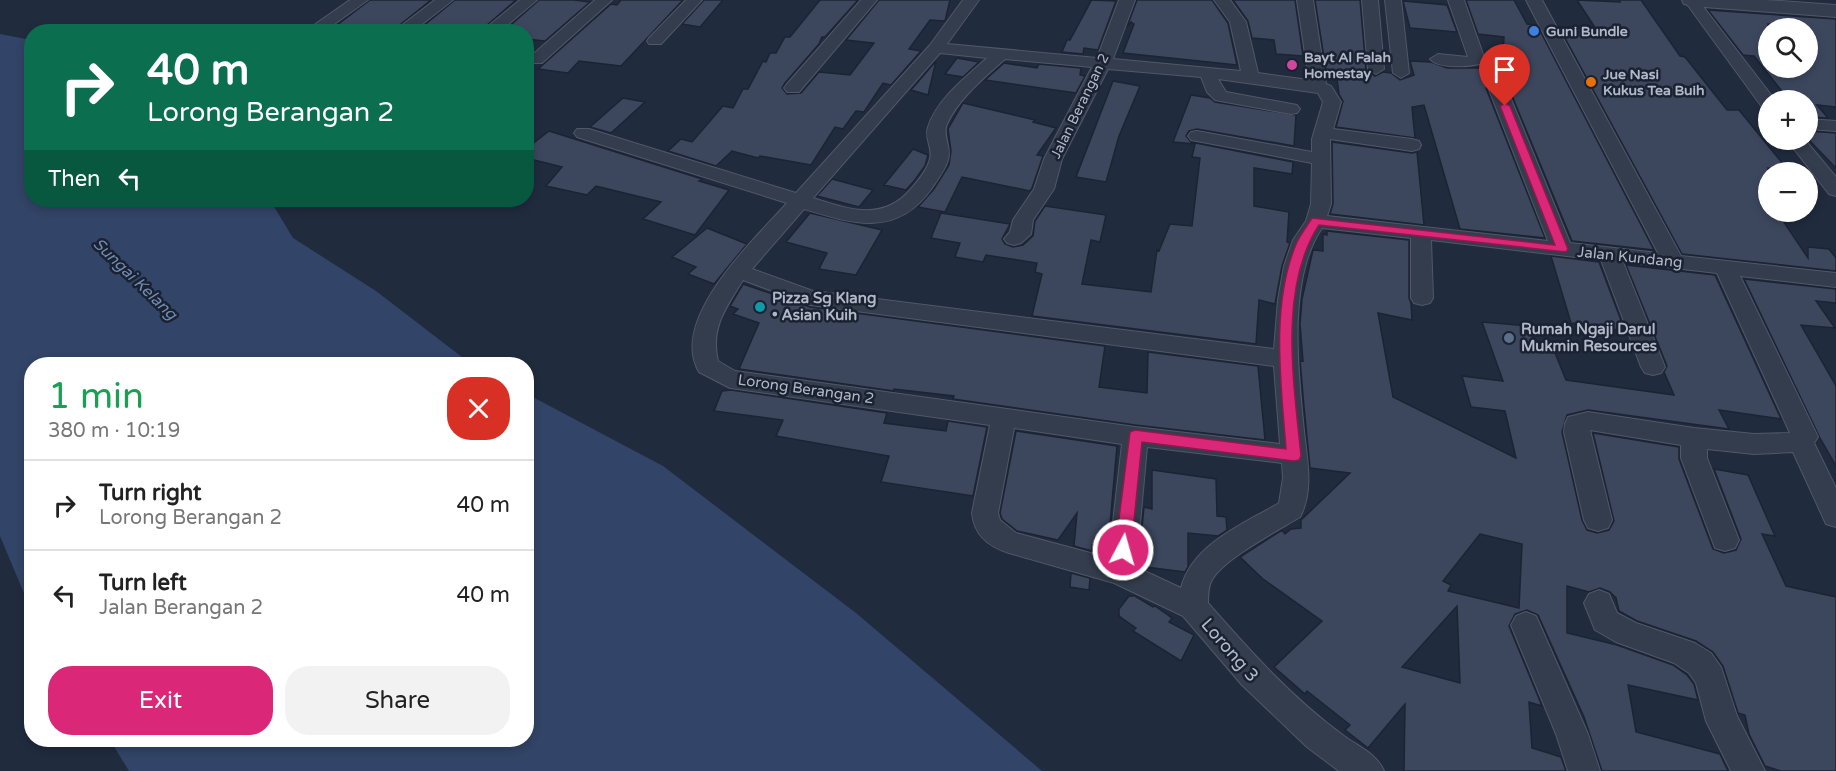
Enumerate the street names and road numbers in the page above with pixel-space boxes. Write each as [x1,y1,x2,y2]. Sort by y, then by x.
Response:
street label: Jalan Berangan 2 [1047,51,1113,161]
street label: Jalan Kundang [1577,243,1683,271]
street label: Lorong Berangan 2 [737,371,875,407]
street label: Lorong 3 [1196,614,1264,686]

